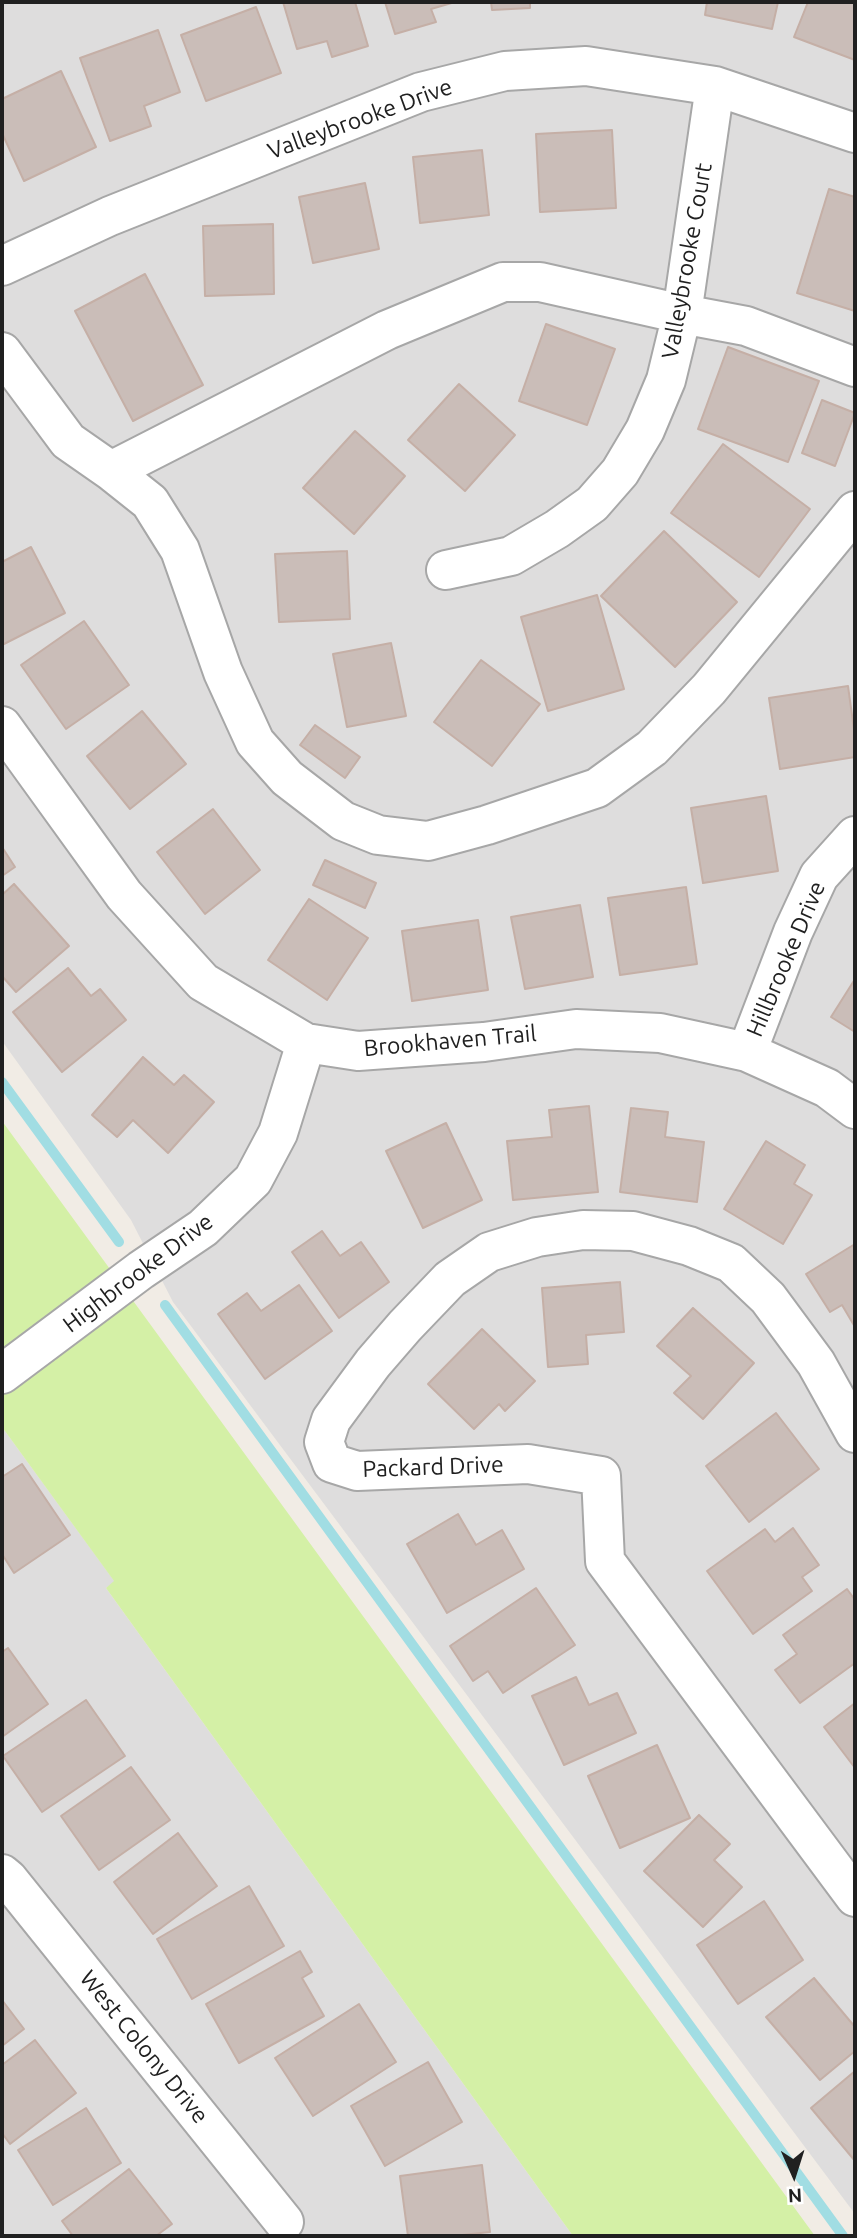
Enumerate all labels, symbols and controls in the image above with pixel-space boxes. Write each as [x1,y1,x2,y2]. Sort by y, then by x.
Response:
street label: Valleybrooke Drive [264,73,456,165]
street label: Valleybrooke Court [656,161,718,361]
street label: Hillbrooke Drive [741,877,831,1041]
street label: Brookhaven Trail [363,1020,537,1062]
street label: Highbrooke Drive [58,1208,218,1338]
street label: Packard Drive [362,1451,504,1483]
street label: West Colony Drive [74,1965,214,2129]
north arrow [759,2140,829,2210]
text: N [787,2185,803,2207]

